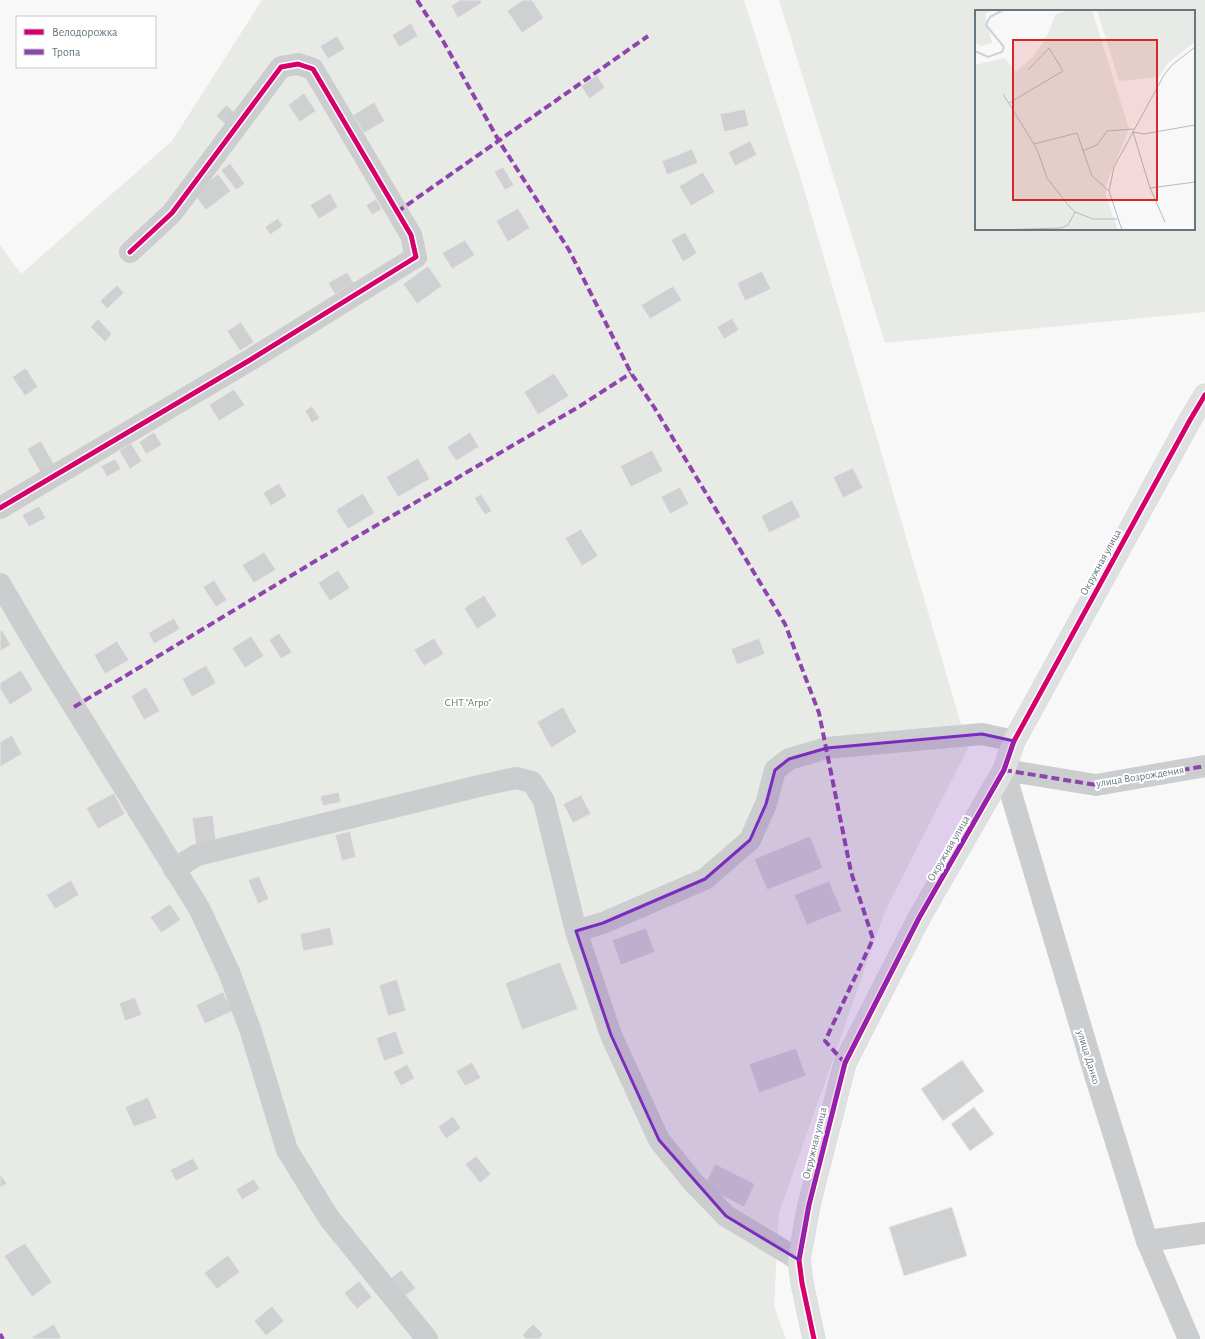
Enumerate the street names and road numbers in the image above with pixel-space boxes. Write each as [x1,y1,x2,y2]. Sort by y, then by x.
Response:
street label: Окружная улица [1078,527,1123,597]
street label: улица Возрождения [1094,764,1185,789]
street label: Окружная улица [925,814,972,883]
street label: улица Данко [1075,1028,1102,1086]
street label: Окружная улица [800,1106,829,1180]

